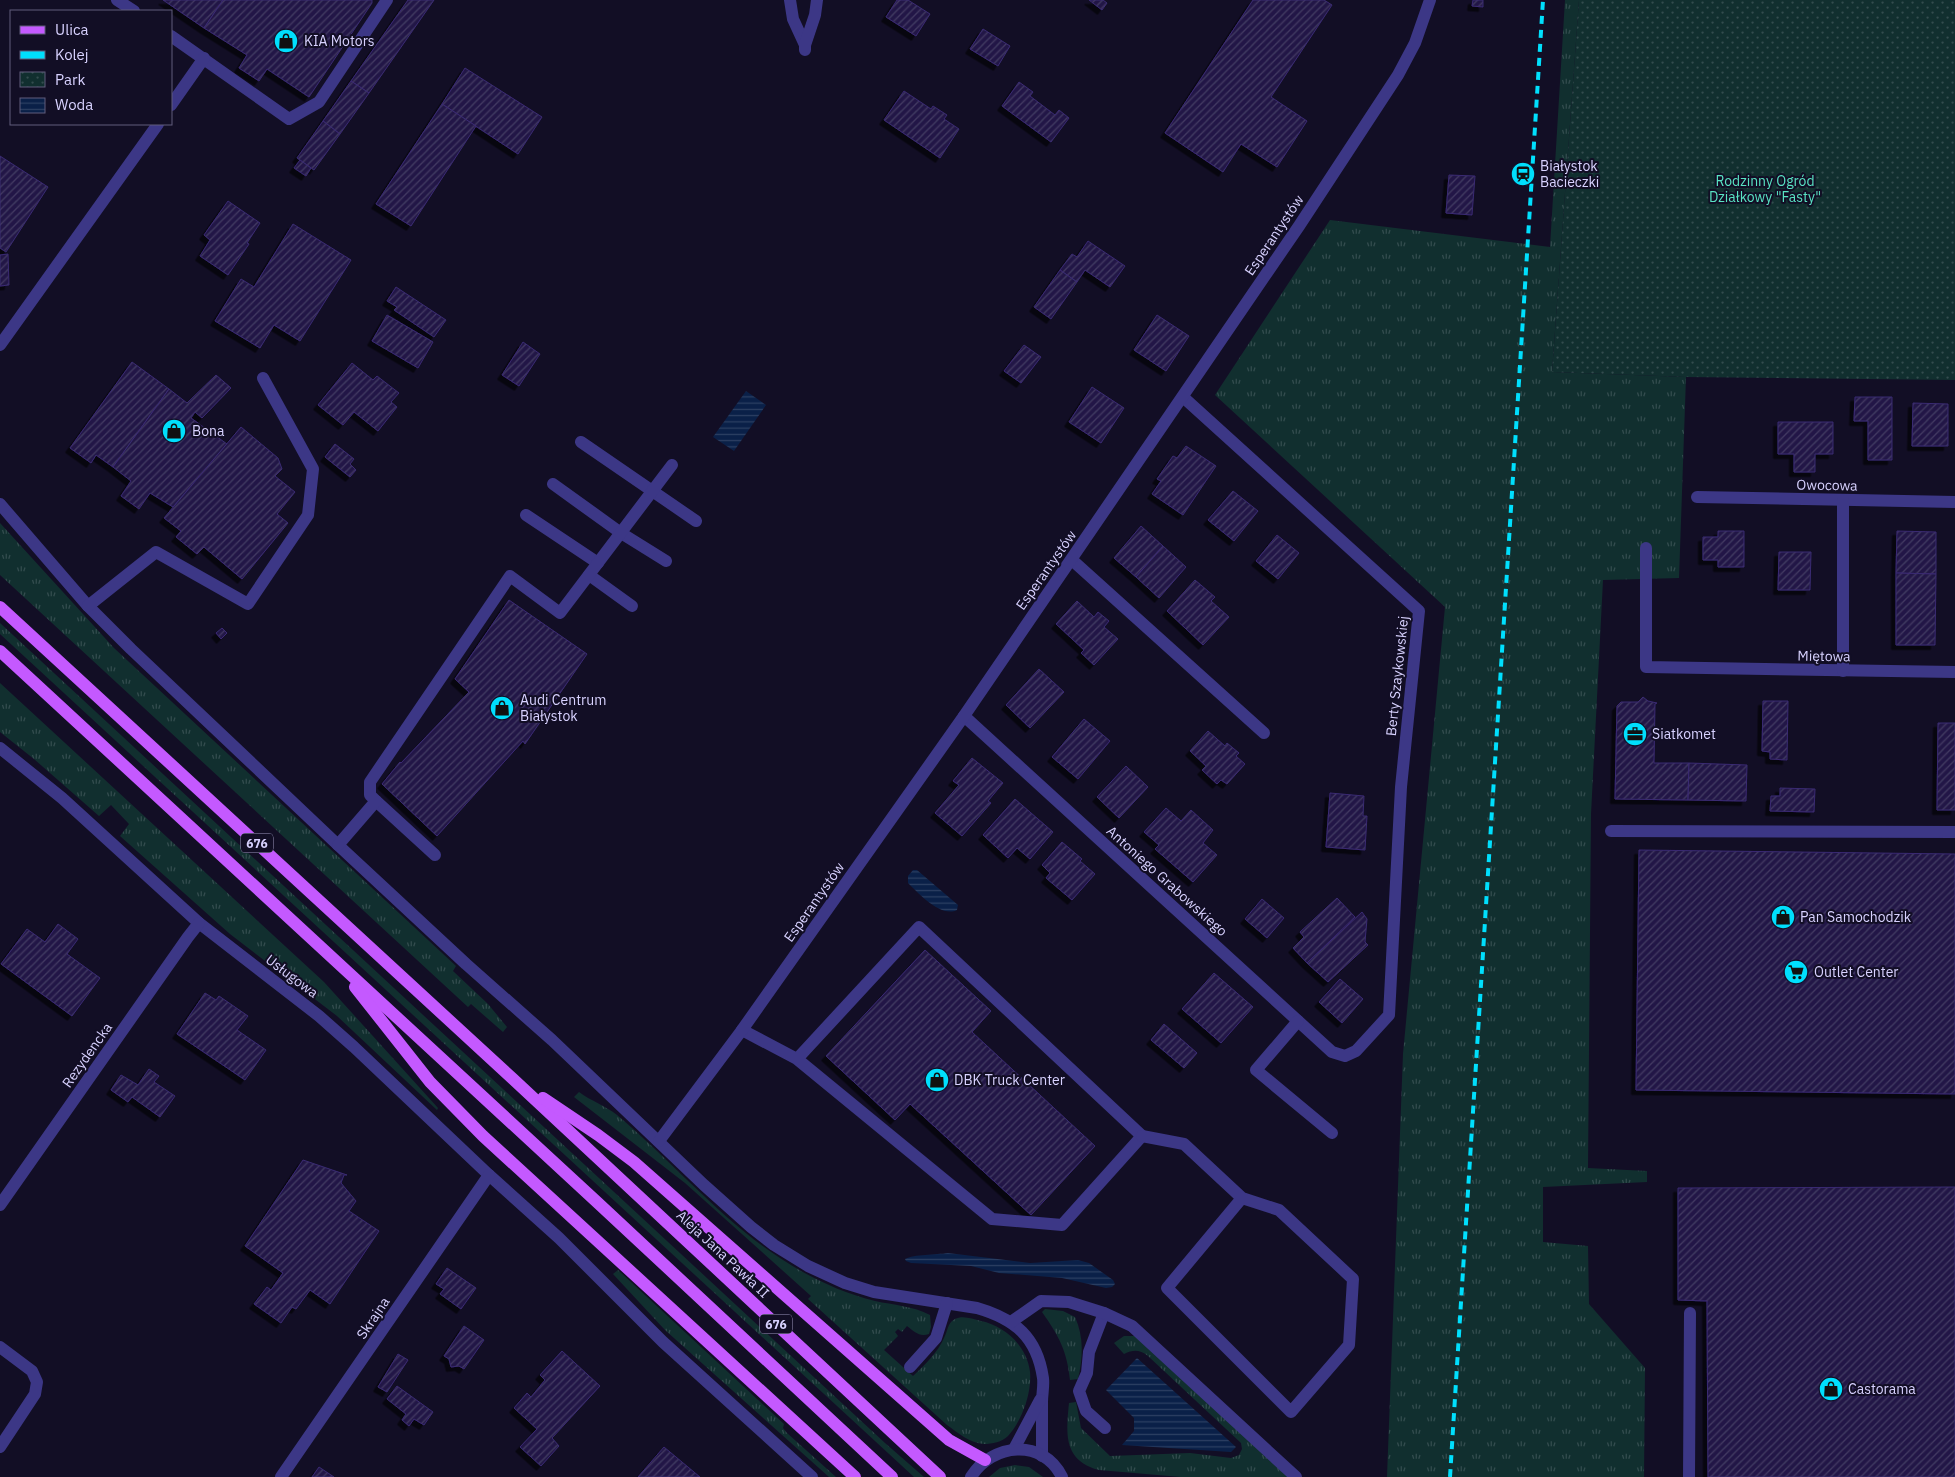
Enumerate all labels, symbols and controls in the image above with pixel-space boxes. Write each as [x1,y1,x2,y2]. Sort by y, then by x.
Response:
legend [10,10,172,125]
text: Ulica [55,20,89,39]
shop icon: KIA Motors [273,28,299,54]
place label: KIA Motors [304,32,375,50]
text: Kolej [55,45,89,64]
text: Park [55,70,85,89]
text: Woda [55,95,93,114]
place label: Białystok Bacieczki [1540,157,1599,191]
station icon: Białystok Bacieczki [1510,161,1536,187]
park label: Rodzinny Ogród Działkowy "Fasty" [1709,172,1821,206]
street label: Esperantystów [1240,191,1308,279]
shop icon: Bona [161,418,187,444]
place label: Bona [192,422,225,440]
street label: Owocowa [1796,475,1858,495]
street label: Esperantystów [1012,526,1080,613]
street label: Berty Szaykowskiej [1382,615,1412,737]
street label: Miętowa [1797,647,1851,665]
place label: Audi Centrum Białystok [520,691,606,725]
shop icon: Audi Centrum Białystok [489,695,515,721]
office icon: Siatkomet [1622,721,1648,747]
place label: Siatkomet [1652,725,1716,743]
street label: Antoniego Grabowskiego [1103,822,1231,940]
road number: 676 [241,834,273,852]
street label: Esperantystów [780,858,848,945]
shop icon: Pan Samochodzik [1770,904,1796,930]
place label: Pan Samochodzik [1800,908,1912,926]
street label: Usługowa [262,950,322,1002]
supermarket icon: Outlet Center [1783,959,1809,985]
place label: Outlet Center [1814,963,1899,981]
street label: Rezydencka [58,1019,116,1091]
shop icon: DBK Truck Center [924,1067,950,1093]
place label: DBK Truck Center [954,1071,1065,1089]
street label: Aleja Jana Pawła II [673,1206,773,1302]
street label: Skrajna [352,1293,394,1343]
road number: 676 [760,1315,792,1334]
shop icon: Castorama [1818,1376,1844,1402]
place label: Castorama [1848,1380,1916,1398]

